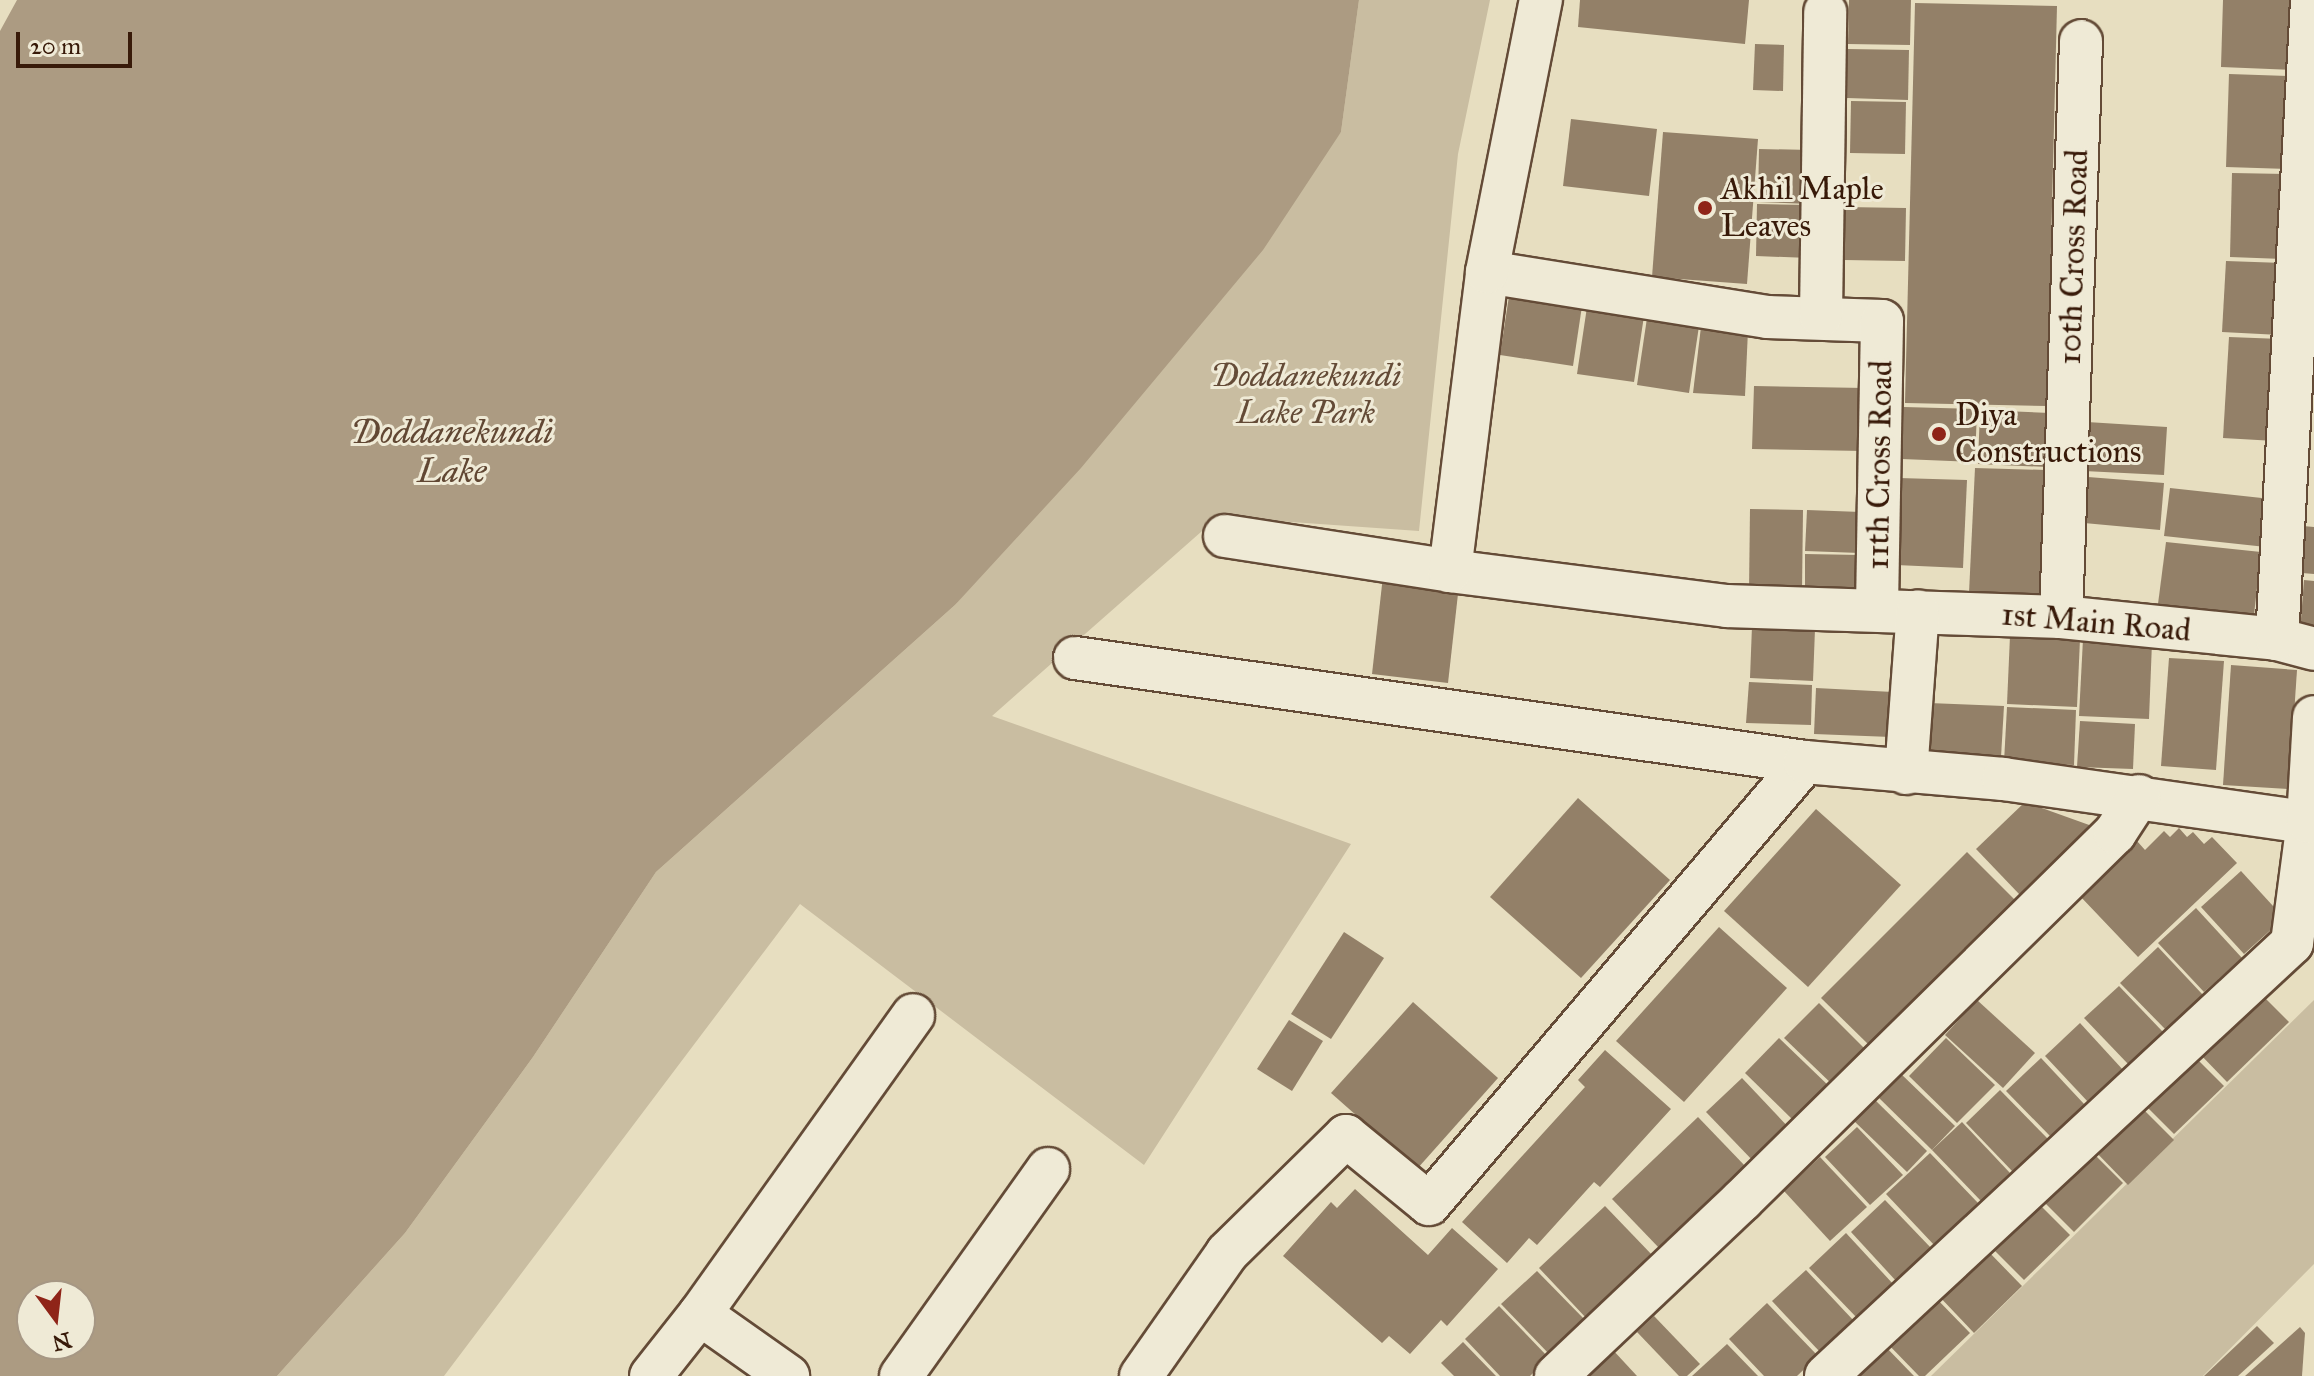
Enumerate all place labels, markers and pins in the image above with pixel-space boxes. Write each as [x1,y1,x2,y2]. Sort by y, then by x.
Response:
place label: Akhil Maple Leaves [1721,171,1884,246]
marker: Akhil Maple Leaves [1696,199,1714,217]
place label: Diya Constructions [1955,397,2142,472]
marker: Diya Constructions [1930,425,1948,443]

